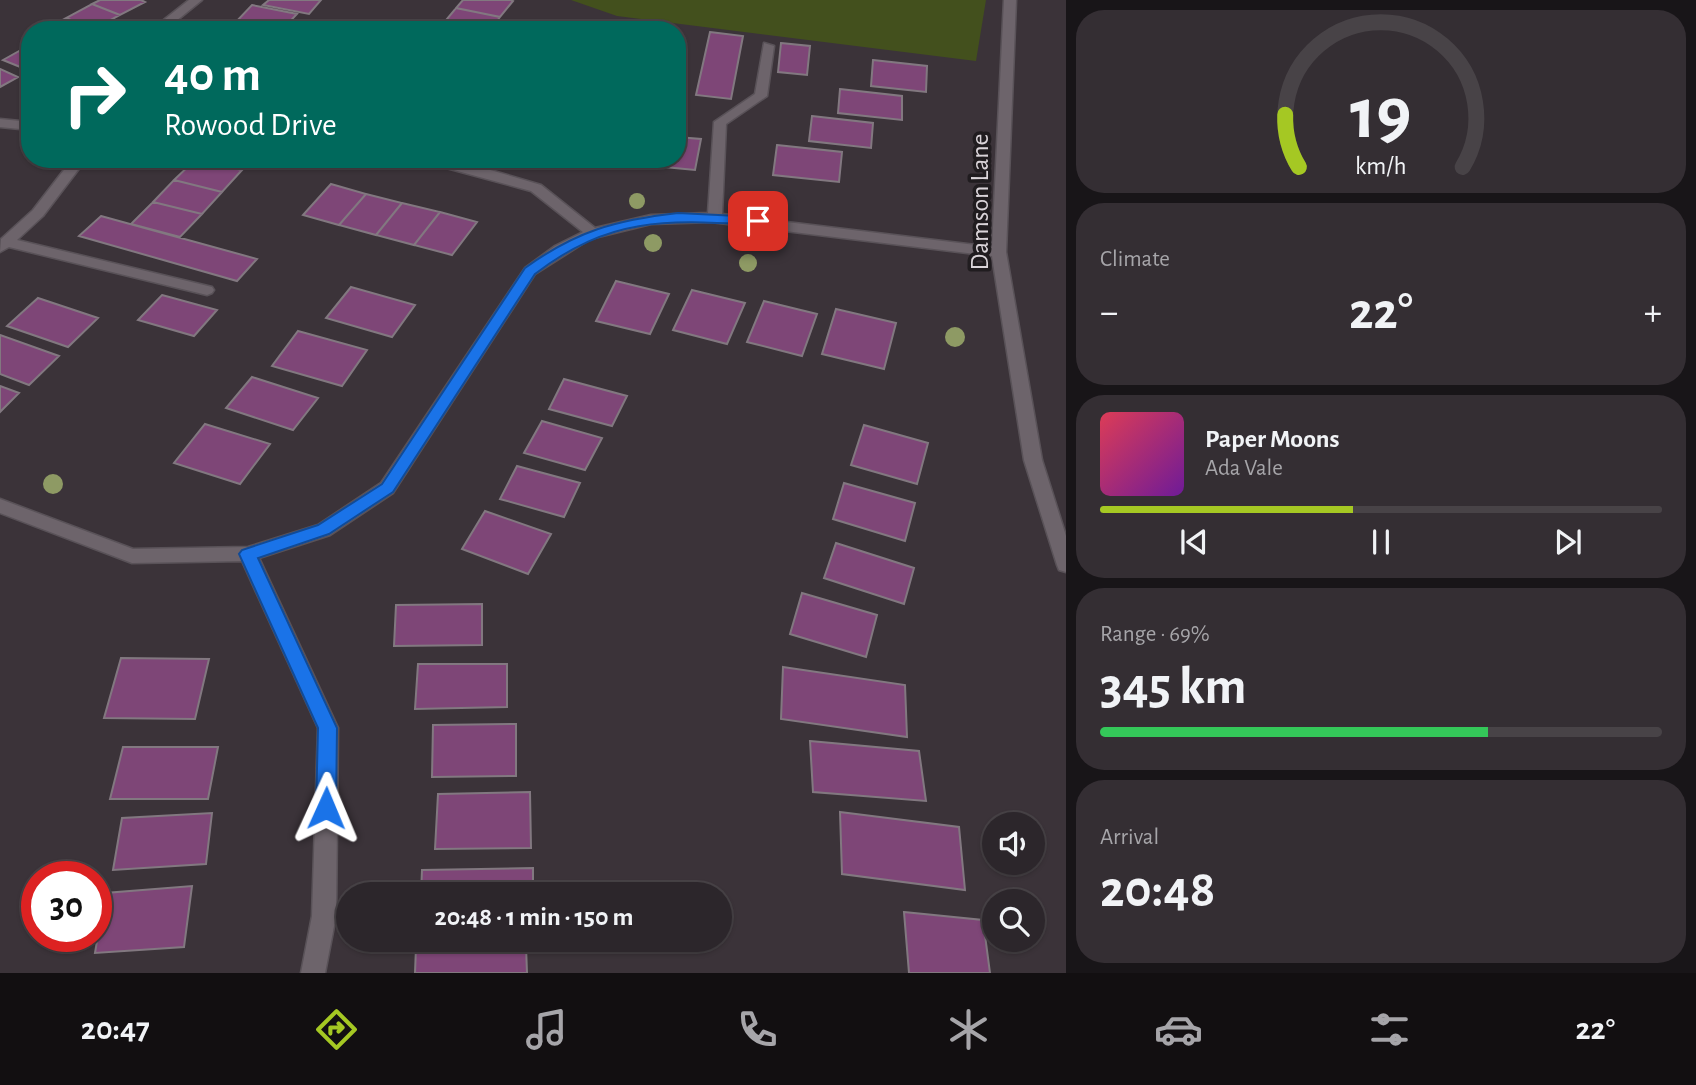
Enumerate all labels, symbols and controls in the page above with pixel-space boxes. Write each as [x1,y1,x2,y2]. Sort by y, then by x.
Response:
icon: right [49,49,140,140]
text: 40 m [164,51,261,100]
text: 19 [1350,80,1412,153]
text: Rowood Drive [164,109,337,141]
street label: Damson Lane [967,133,993,271]
text: km/h [1355,154,1407,179]
pin [728,191,788,251]
icon: arrive [739,202,777,240]
text: Climate [1100,248,1170,271]
text: 22° [1349,286,1413,338]
text: − [1100,294,1118,332]
text: + [1644,294,1662,332]
text: Paper Moons [1205,426,1340,452]
text: Ada Vale [1205,457,1283,480]
icon: previous [1175,523,1213,561]
icon: pause [1362,523,1400,561]
icon: next [1549,523,1587,561]
text: Range · 69% [1100,623,1210,646]
text: 345 km [1100,661,1247,713]
position arrow [289,771,363,845]
map controls [982,812,1045,952]
button: sound [982,812,1045,875]
text: Arrival [1100,826,1159,849]
speed limit sign: 30 [21,861,112,952]
text: 20:48 [1100,864,1215,916]
button: search [982,889,1045,952]
text: 20:48 · 1 min · 150 m [434,904,634,930]
icon: directions [312,1005,361,1054]
icon: music [522,1005,571,1054]
icon: phone [733,1005,782,1054]
icon: climate [944,1005,993,1054]
icon: car [1154,1005,1203,1054]
icon: filters [1365,1005,1414,1054]
text: 20:47 [81,1013,150,1045]
text: 22° [1576,1013,1615,1045]

